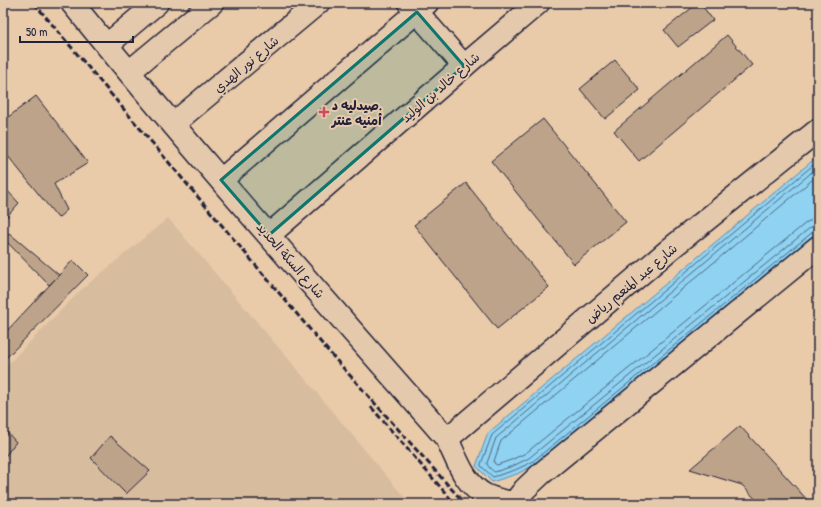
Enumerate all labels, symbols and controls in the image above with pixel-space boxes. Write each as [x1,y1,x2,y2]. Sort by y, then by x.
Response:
scale bar [20,18,133,44]
text: 50 m [26,23,47,40]
street label: شارع نور الهدي [210,31,283,97]
street label: شارع خالد بن الوليد [397,48,484,127]
place label: صيدليه د. أمنيه عنتر [330,96,382,129]
marker: صيدليه د. أمنيه عنتر [319,107,329,117]
street label: شارع السكة الحديد [252,218,329,303]
street label: شارع عبد المنعم رياض [581,239,682,328]

